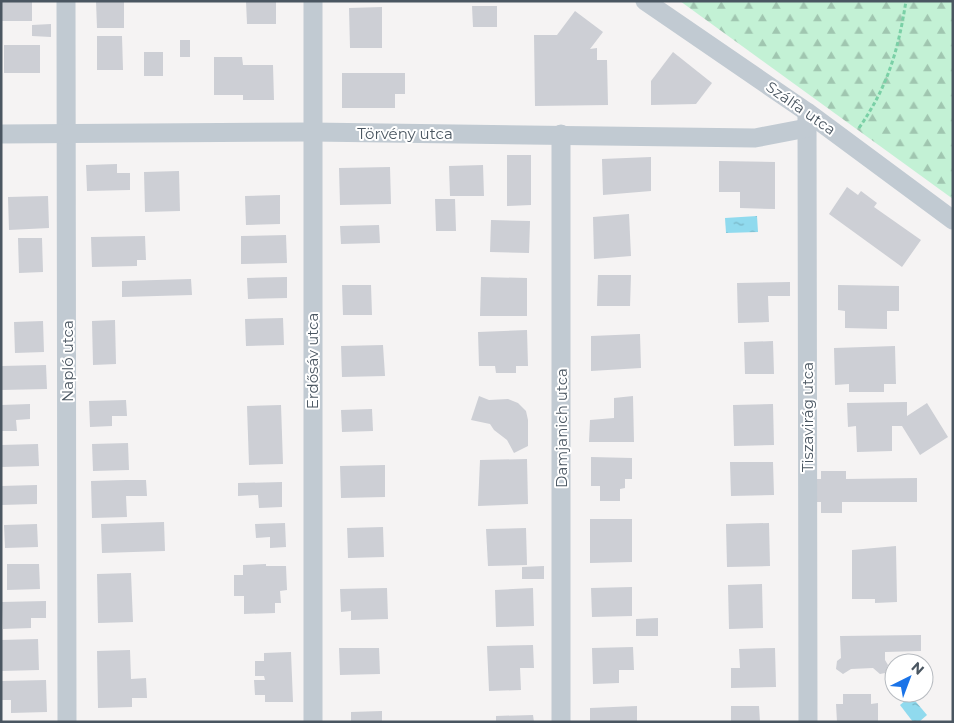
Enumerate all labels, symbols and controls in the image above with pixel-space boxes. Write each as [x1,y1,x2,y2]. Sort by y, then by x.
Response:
street label: Szálfa utca [763,77,839,139]
street label: Törvény utca [357,124,453,143]
street label: Erdősáv utca [303,313,322,409]
street label: Napló utca [58,320,77,402]
street label: Tiszavirág utca [798,362,817,472]
street label: Damjanich utca [552,368,571,488]
north arrow [884,653,934,703]
text: N [907,658,928,679]

